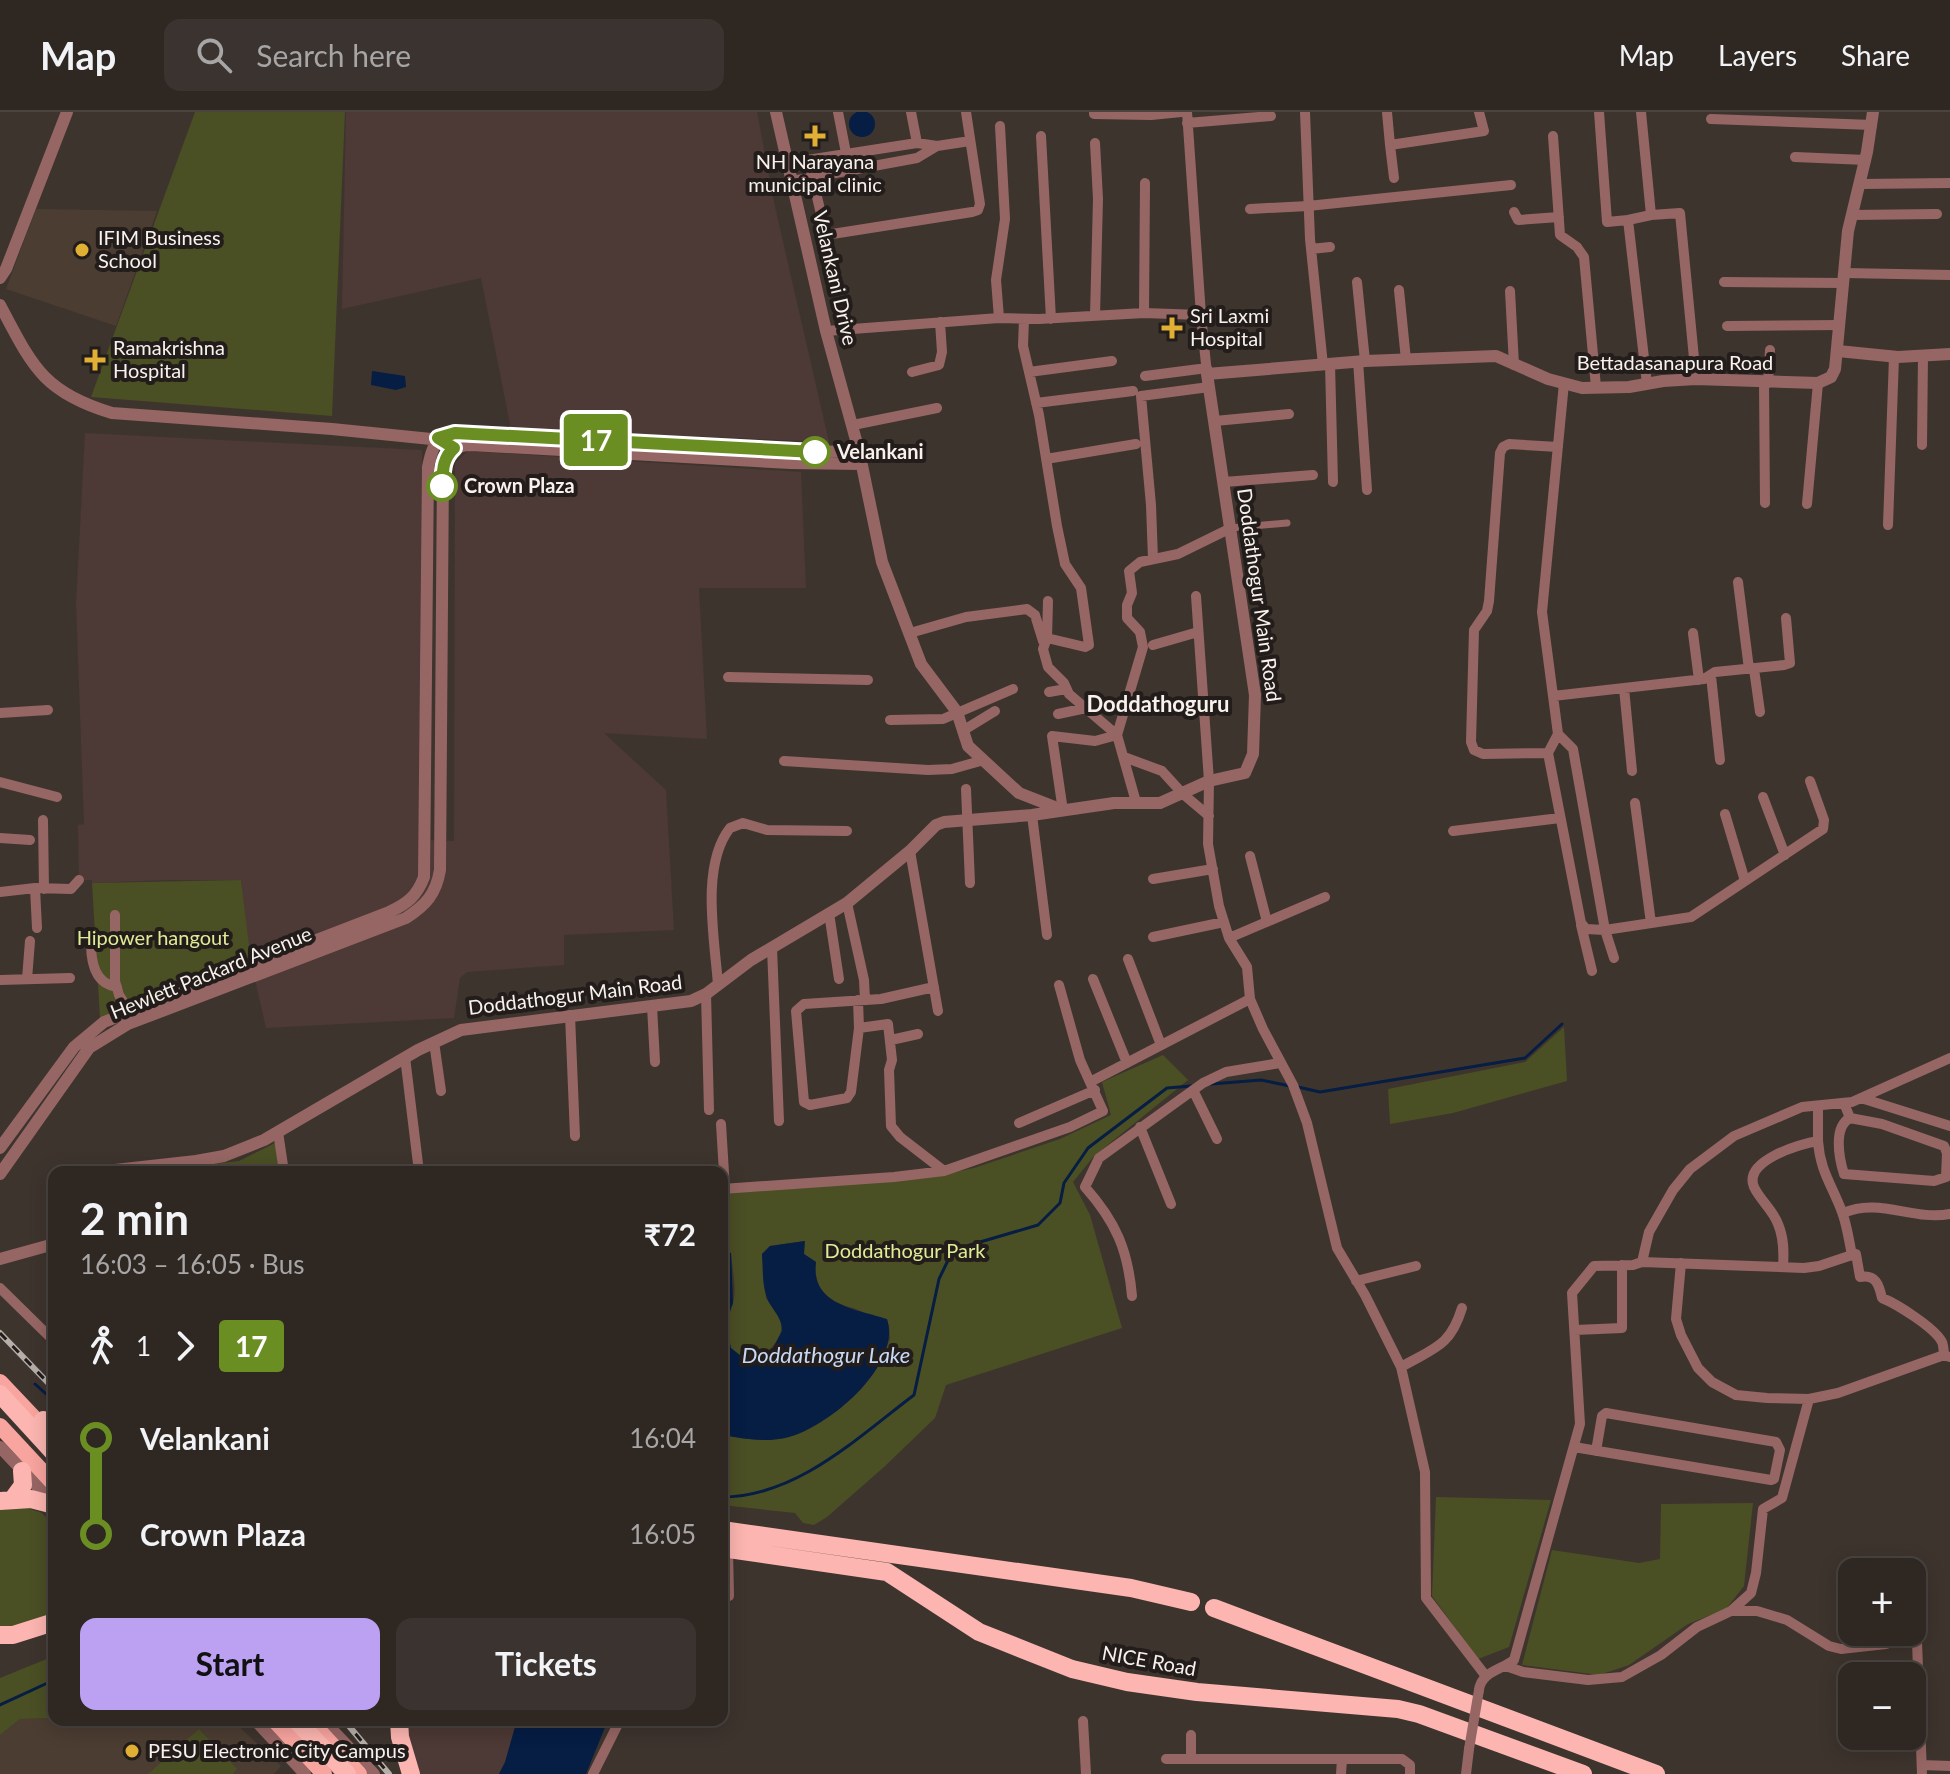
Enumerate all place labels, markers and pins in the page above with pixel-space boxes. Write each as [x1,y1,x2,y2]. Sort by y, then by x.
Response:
marker: NH Narayana municipal clinic [804,125,826,147]
place label: NH Narayana municipal clinic [748,149,882,196]
place label: IFIM Business School [98,225,221,272]
marker: IFIM Business School [73,241,91,259]
place label: Sri Laxmi Hospital [1190,303,1269,350]
marker: Sri Laxmi Hospital [1161,317,1183,339]
place label: Ramakrishna Hospital [113,335,225,382]
marker: Ramakrishna Hospital [84,349,106,371]
marker: Velankani [800,437,830,467]
place label: Velankani [836,439,924,463]
marker: Crown Plaza [427,471,457,501]
place label: Crown Plaza [464,473,575,497]
place label: PESU Electronic City Campus [148,1738,406,1762]
marker: PESU Electronic City Campus [123,1742,141,1760]

